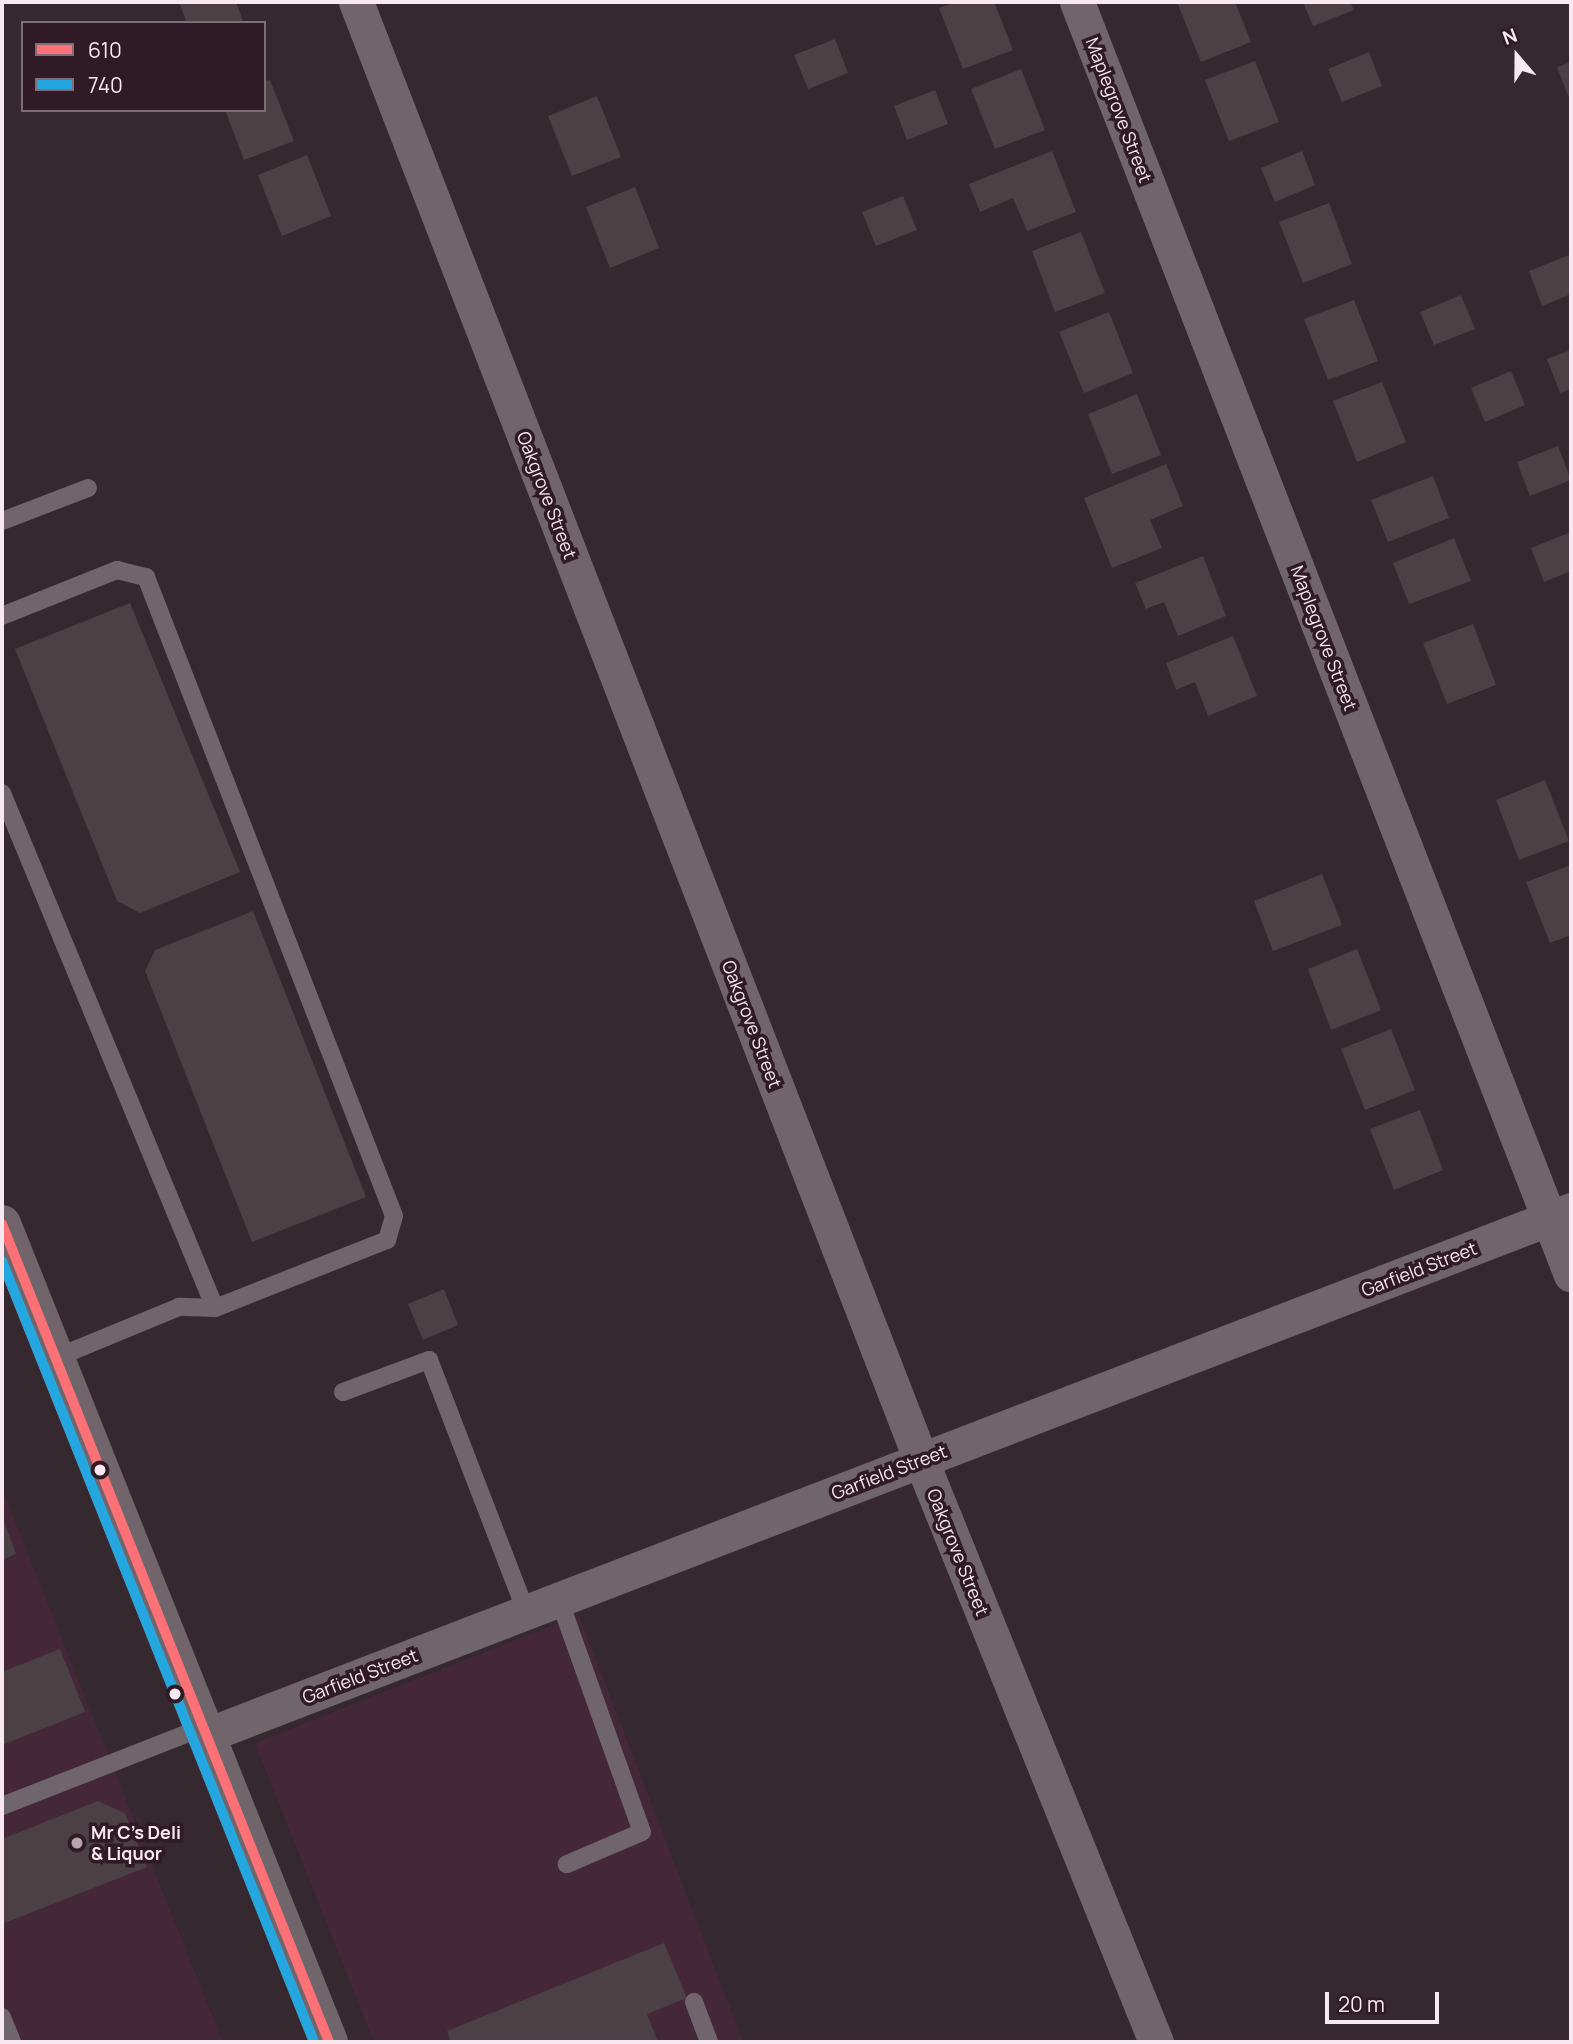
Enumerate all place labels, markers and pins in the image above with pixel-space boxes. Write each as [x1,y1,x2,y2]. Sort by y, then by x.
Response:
unlabelled marker [93,1463,107,1477]
unlabelled marker [168,1687,182,1701]
place label: Mr C's Deli & Liquor [91,1822,181,1864]
marker: Mr C's Deli & Liquor [69,1835,85,1851]

